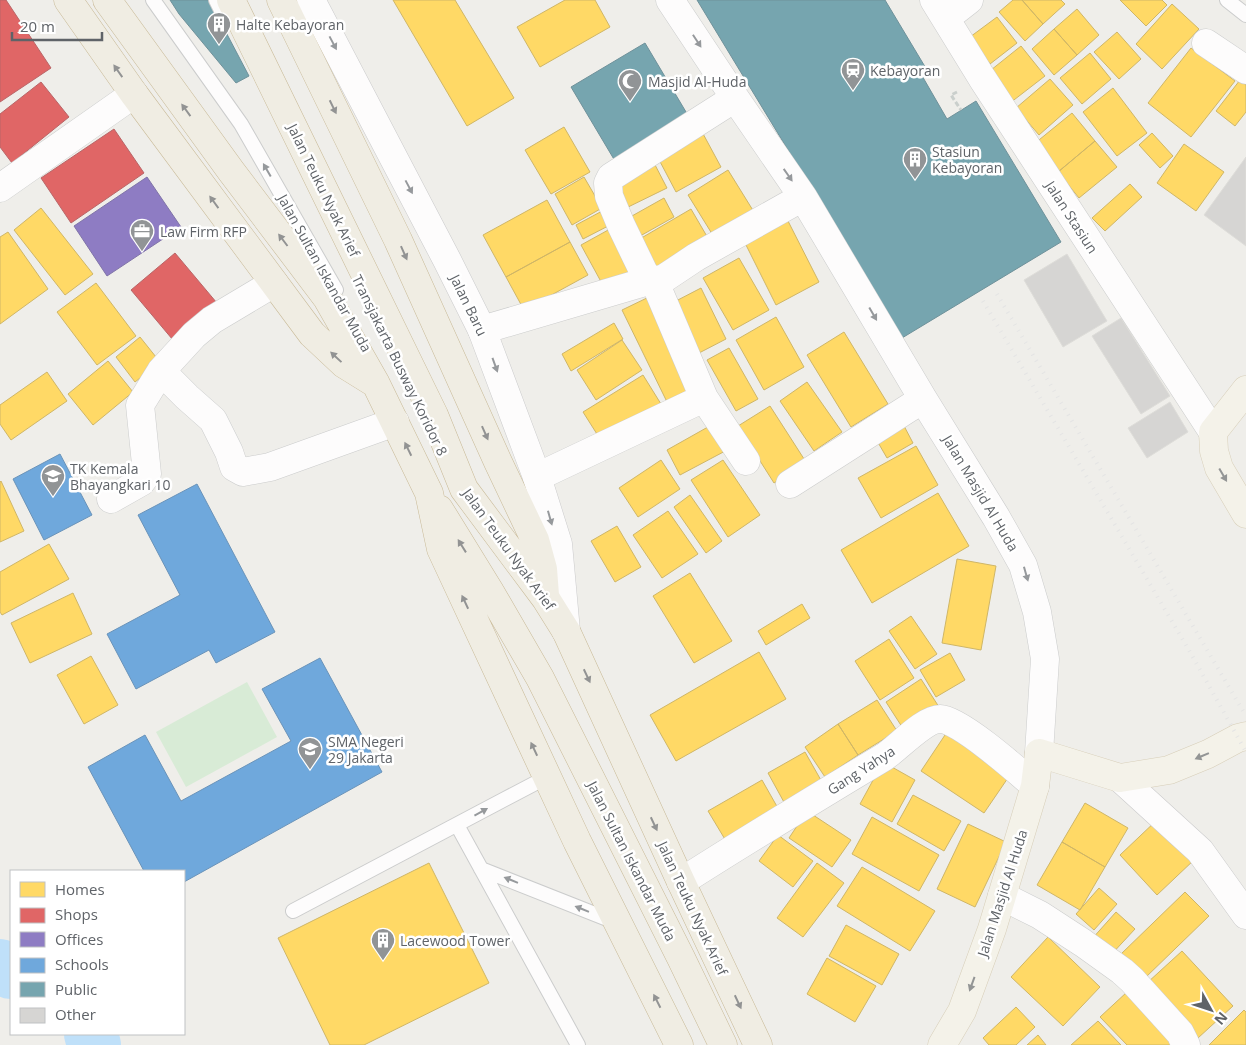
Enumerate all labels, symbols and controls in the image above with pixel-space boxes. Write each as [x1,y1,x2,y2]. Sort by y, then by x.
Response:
scale bar [12,10,102,42]
building icon: Halte Kebayoran [206,11,232,45]
place label: Halte Kebayoran [236,15,344,34]
text: 20 m [20,16,55,36]
one-way arrow [692,34,702,47]
one-way arrow [329,36,338,50]
station icon: Kebayoran [840,57,866,91]
place label: Kebayoran [870,61,940,80]
one-way arrow [113,64,123,78]
mosque icon: Masjid Al-Huda [617,68,643,102]
place label: Masjid Al-Huda [648,72,746,91]
one-way arrow [329,100,337,114]
one-way arrow [181,104,192,117]
street label: Jalan Teuku Nyak Arief [283,119,365,261]
place label: Stasiun Kebayoran [932,142,1002,177]
building icon: Stasiun Kebayoran [902,146,928,180]
one-way arrow [263,163,271,178]
one-way arrow [783,168,793,182]
street label: Jalan Stasiun [1040,175,1103,257]
one-way arrow [405,180,413,194]
street label: Jalan Sultan Iskandar Muda [273,189,376,355]
one-way arrow [209,195,219,209]
office icon: Law Firm RFP [129,218,155,252]
place label: Law Firm RFP [160,222,247,241]
one-way arrow [278,233,288,247]
one-way arrow [400,246,408,260]
street label: Jalan Baru [445,269,492,339]
street label: Transjakarta Busway Koridor 8 [348,271,452,459]
one-way arrow [869,306,877,321]
one-way arrow [330,351,342,363]
one-way arrow [491,358,499,373]
one-way arrow [481,426,489,440]
street label: Jalan Masjid Al Huda [938,430,1023,555]
one-way arrow [404,442,412,456]
place label: TK Kemala Bhayangkari 10 [70,459,170,494]
school or university icon: TK Kemala Bhayangkari 10 [40,463,66,497]
one-way arrow [1219,468,1227,482]
street label: Jalan Teuku Nyak Arief [457,483,560,615]
one-way arrow [546,510,554,525]
one-way arrow [457,539,466,552]
one-way arrow [1022,567,1030,582]
one-way arrow [461,595,469,609]
one-way arrow [583,669,591,683]
place label: SMA Negeri 29 Jakarta [328,732,404,767]
school or university icon: SMA Negeri 29 Jakarta [297,736,323,770]
street label: Gang Yahya [824,741,898,799]
one-way arrow [530,742,538,756]
one-way arrow [1195,753,1209,761]
street label: Jalan Sultan Iskandar Muda [582,776,681,944]
one-way arrow [474,807,487,816]
one-way arrow [650,817,658,831]
street label: Jalan Masjid Al Huda [972,827,1032,961]
street label: Jalan Teuku Nyak Arief [653,836,733,979]
legend [10,870,185,1035]
one-way arrow [503,876,518,883]
text: Homes [55,879,105,899]
text: Shops [55,904,98,924]
one-way arrow [575,904,589,912]
building icon: Lacewood Tower [370,927,396,961]
text: Offices [55,929,103,949]
place label: Lacewood Tower [400,931,510,950]
text: Schools [55,954,109,974]
one-way arrow [968,977,976,992]
text: Public [55,979,97,999]
north arrow [1186,985,1236,1035]
one-way arrow [653,994,661,1009]
one-way arrow [734,995,742,1010]
text: Other [55,1004,96,1024]
text: N [1210,1008,1232,1029]

